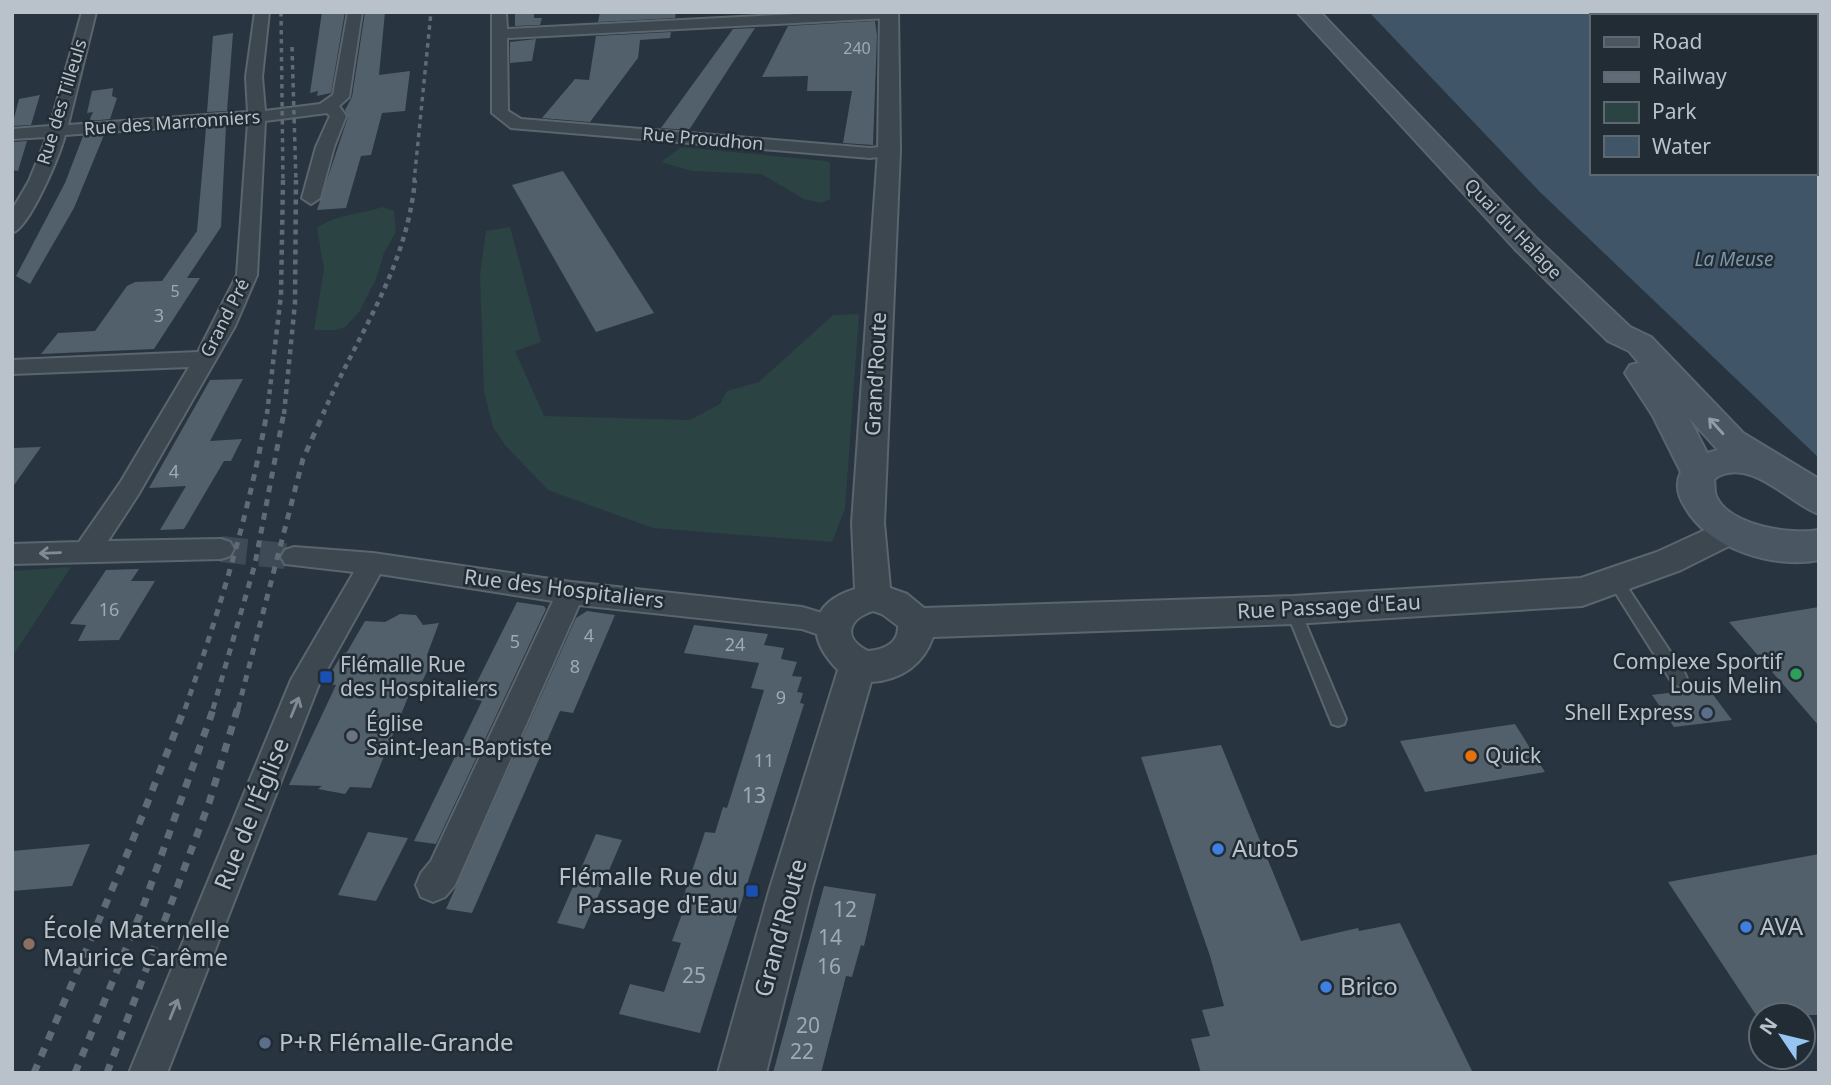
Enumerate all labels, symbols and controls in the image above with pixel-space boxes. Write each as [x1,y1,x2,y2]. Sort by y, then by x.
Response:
legend [1590,14,1817,175]
text: Road [1652,27,1702,55]
street label: Rue des Tilleuls [31,36,92,167]
house number: 240 [843,37,871,59]
text: Railway [1652,62,1727,90]
text: Park [1652,97,1697,125]
street label: Rue des Marronniers [83,104,261,140]
street label: Rue Proudhon [642,121,765,155]
text: Water [1652,132,1711,160]
street label: Quai du Halage [1460,173,1568,284]
water label: La Meuse [1695,246,1773,272]
street label: Grand Pré [194,274,254,361]
house number: 5 [170,280,180,302]
house number: 3 [154,303,164,327]
street label: Grand'Route [858,311,892,437]
one-way arrow [1708,417,1724,435]
house number: 4 [169,459,179,483]
one-way arrow [39,546,62,559]
street label: Rue des Hospitaliers [463,562,666,614]
street label: Rue Passage d'Eau [1236,587,1422,625]
house number: 16 [99,597,119,621]
house number: 4 [584,623,594,647]
house number: 5 [510,629,520,653]
house number: 24 [725,632,745,656]
place label: Complexe Sportif Louis Melin [1613,647,1784,699]
place label: Flémalle Rue des Hospitaliers [340,650,498,702]
house number: 8 [570,654,580,678]
marker: Complexe Sportif Louis Melin [1788,666,1804,682]
marker: Flémalle Rue des Hospitaliers [318,669,334,685]
house number: 9 [776,685,786,709]
one-way arrow [289,697,302,718]
place label: Shell Express [1564,698,1693,726]
marker: Shell Express [1699,705,1715,721]
place label: Église Saint-Jean-Baptiste [366,709,552,761]
marker: Église Saint-Jean-Baptiste [344,728,360,744]
street label: Rue de l'Église [205,733,296,894]
place label: Quick [1485,741,1542,769]
house number: 11 [754,748,774,772]
marker: Quick [1463,748,1479,764]
house number: 13 [742,781,766,809]
place label: Auto5 [1232,831,1299,864]
marker: Auto5 [1210,841,1226,857]
street label: Grand'Route [745,855,814,1000]
place label: Flémalle Rue du Passage d'Eau [559,859,738,920]
marker: Flémalle Rue du Passage d'Eau [744,883,760,899]
house number: 12 [833,895,857,923]
place label: AVA [1760,909,1804,942]
place label: École Maternelle Maurice Carême [43,912,230,973]
marker: AVA [1738,919,1754,935]
house number: 14 [818,923,842,951]
marker: École Maternelle Maurice Carême [21,936,37,952]
house number: 16 [817,952,841,980]
house number: 25 [682,961,706,989]
place label: Brico [1340,969,1398,1002]
marker: Brico [1318,979,1334,995]
one-way arrow [168,999,181,1021]
north arrow [1747,1001,1817,1071]
house number: 20 [796,1011,820,1039]
text: N [1753,1012,1783,1040]
place label: P+R Flémalle-Grande [279,1025,514,1058]
marker: P+R Flémalle-Grande [257,1035,273,1051]
house number: 22 [790,1037,814,1065]

